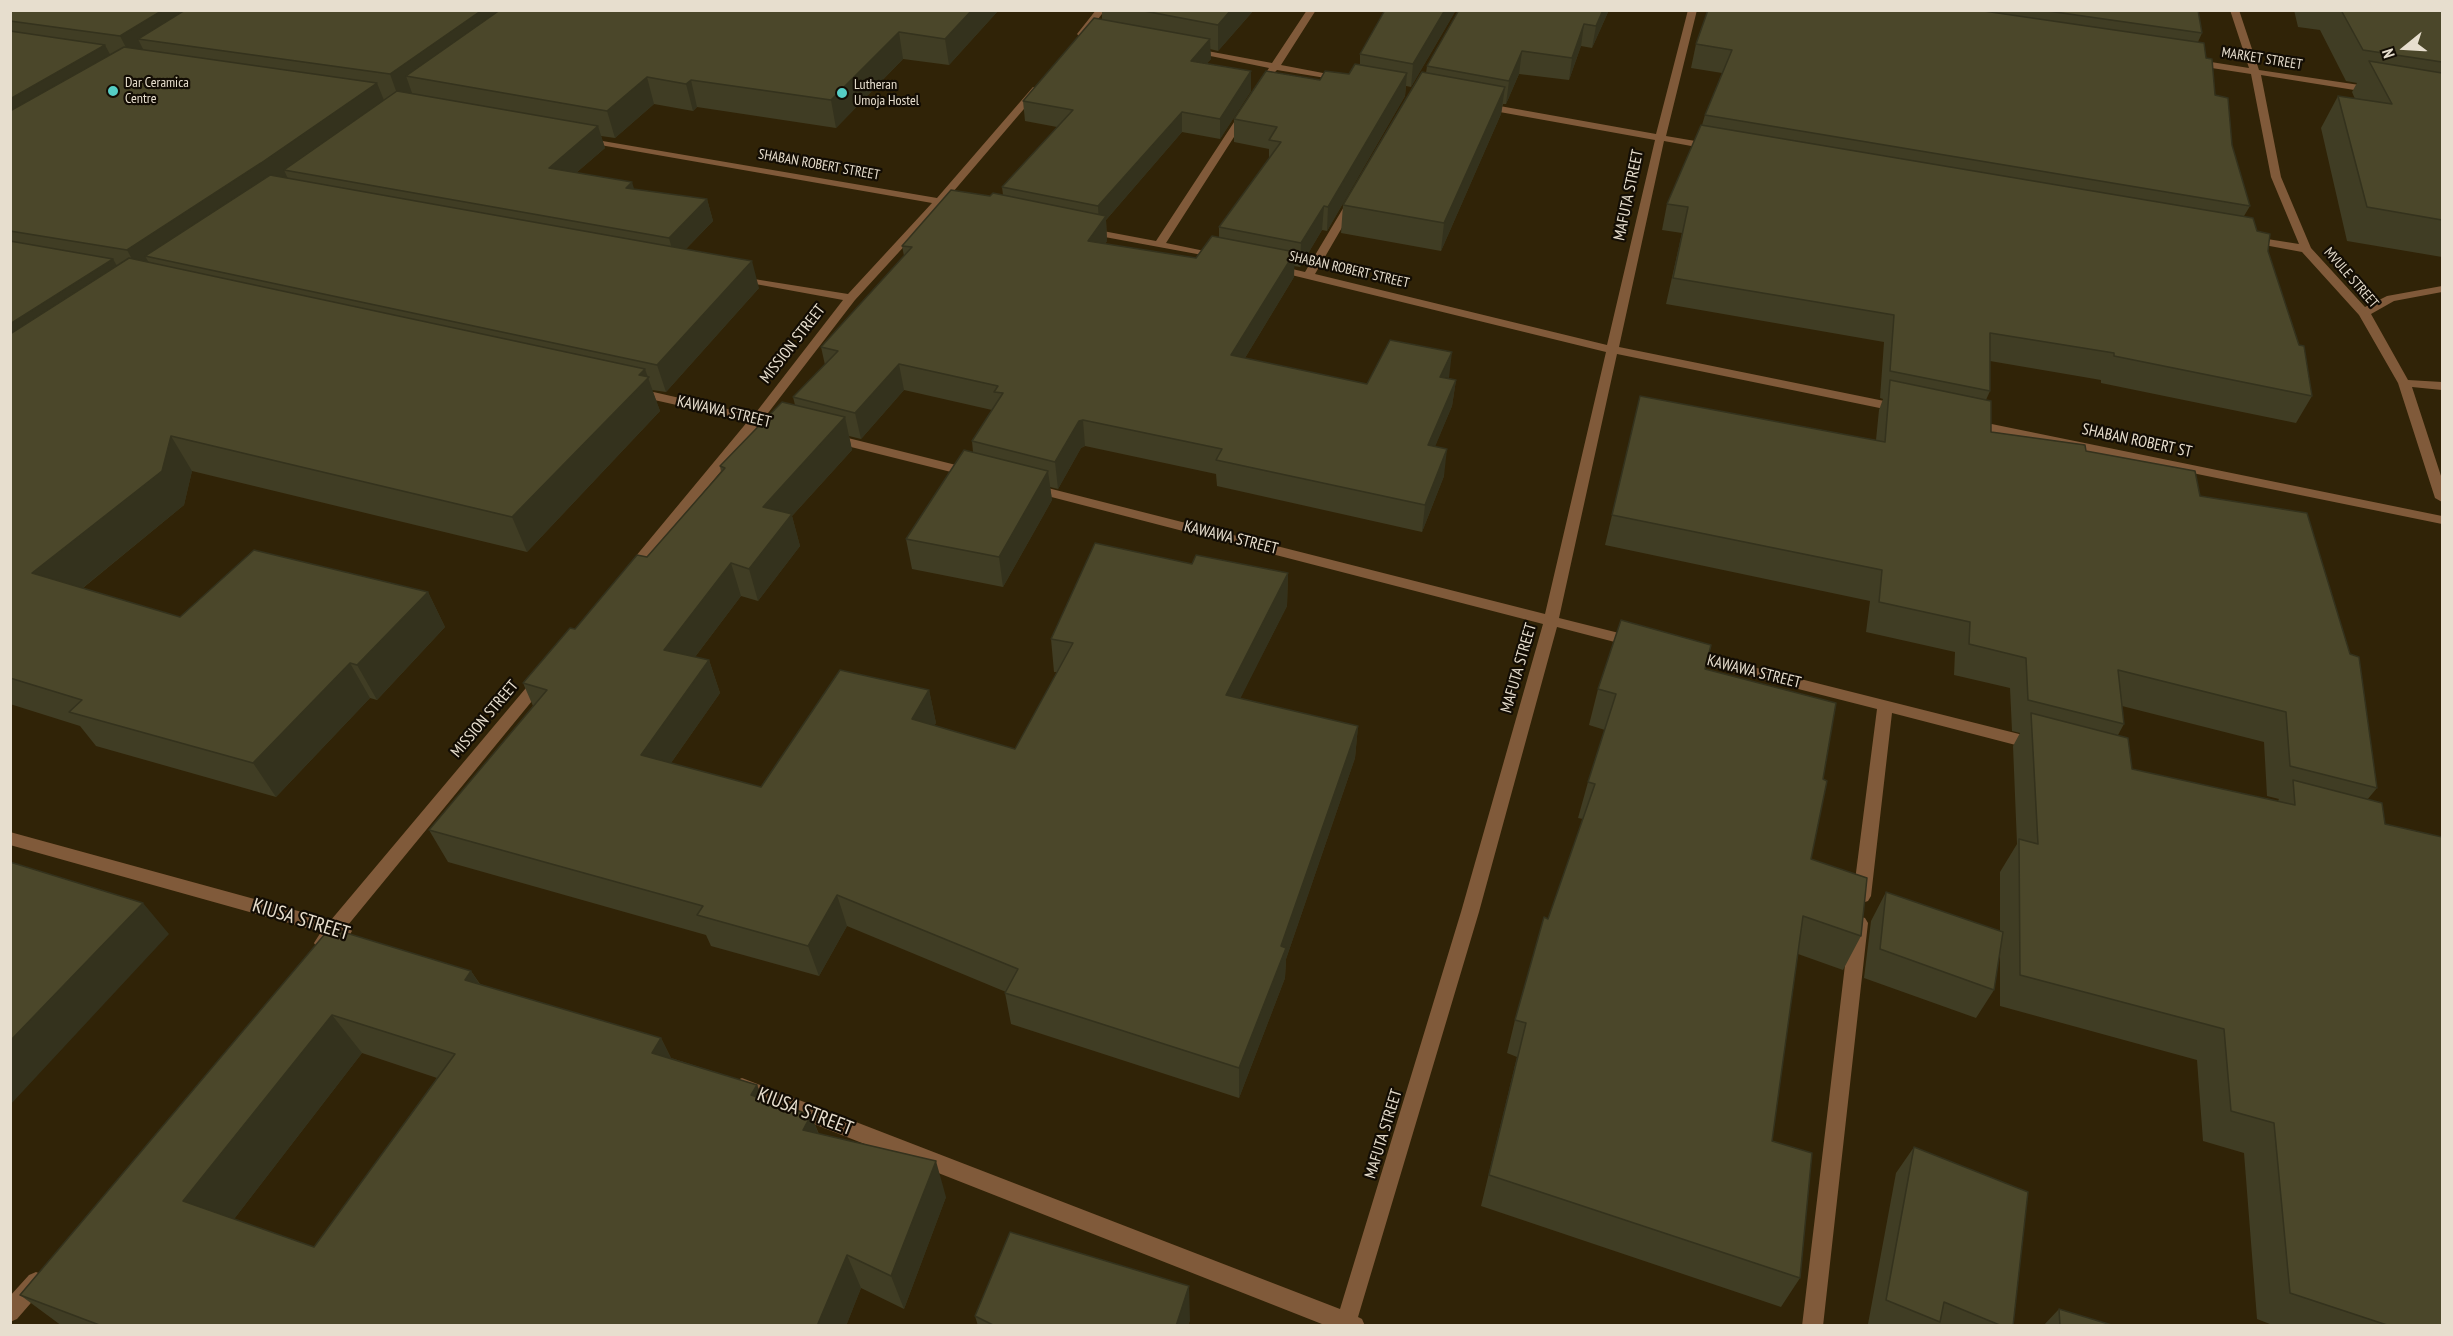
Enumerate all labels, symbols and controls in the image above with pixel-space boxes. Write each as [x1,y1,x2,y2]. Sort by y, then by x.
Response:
north arrow [2375,18,2435,78]
street label: MARKET STREET [2220,44,2304,74]
text: N [2377,46,2399,61]
place label: Dar Ceramica Centre [125,75,189,108]
place label: Lutheran Umoja Hostel [854,77,919,110]
marker: Dar Ceramica Centre [106,84,120,98]
marker: Lutheran Umoja Hostel [835,86,849,100]
street label: SHABAN ROBERT STREET [757,146,881,184]
street label: MAFUTA STREET [1610,148,1648,242]
street label: MVULE STREET [2320,244,2382,312]
street label: SHABAN ROBERT STREET [1287,248,1411,292]
street label: MISSION STREET [756,301,830,387]
street label: KAWAWA STREET [675,392,773,432]
street label: SHABAN ROBERT ST [2080,420,2194,462]
street label: KAWAWA STREET [1182,517,1280,559]
street label: MAFUTA STREET [1497,621,1541,715]
street label: KAWAWA STREET [1705,651,1803,693]
street label: MISSION STREET [447,677,523,761]
street label: KIUSA STREET [249,894,353,946]
street label: KIUSA STREET [754,1083,856,1141]
street label: MAFUTA STREET [1361,1087,1407,1181]

